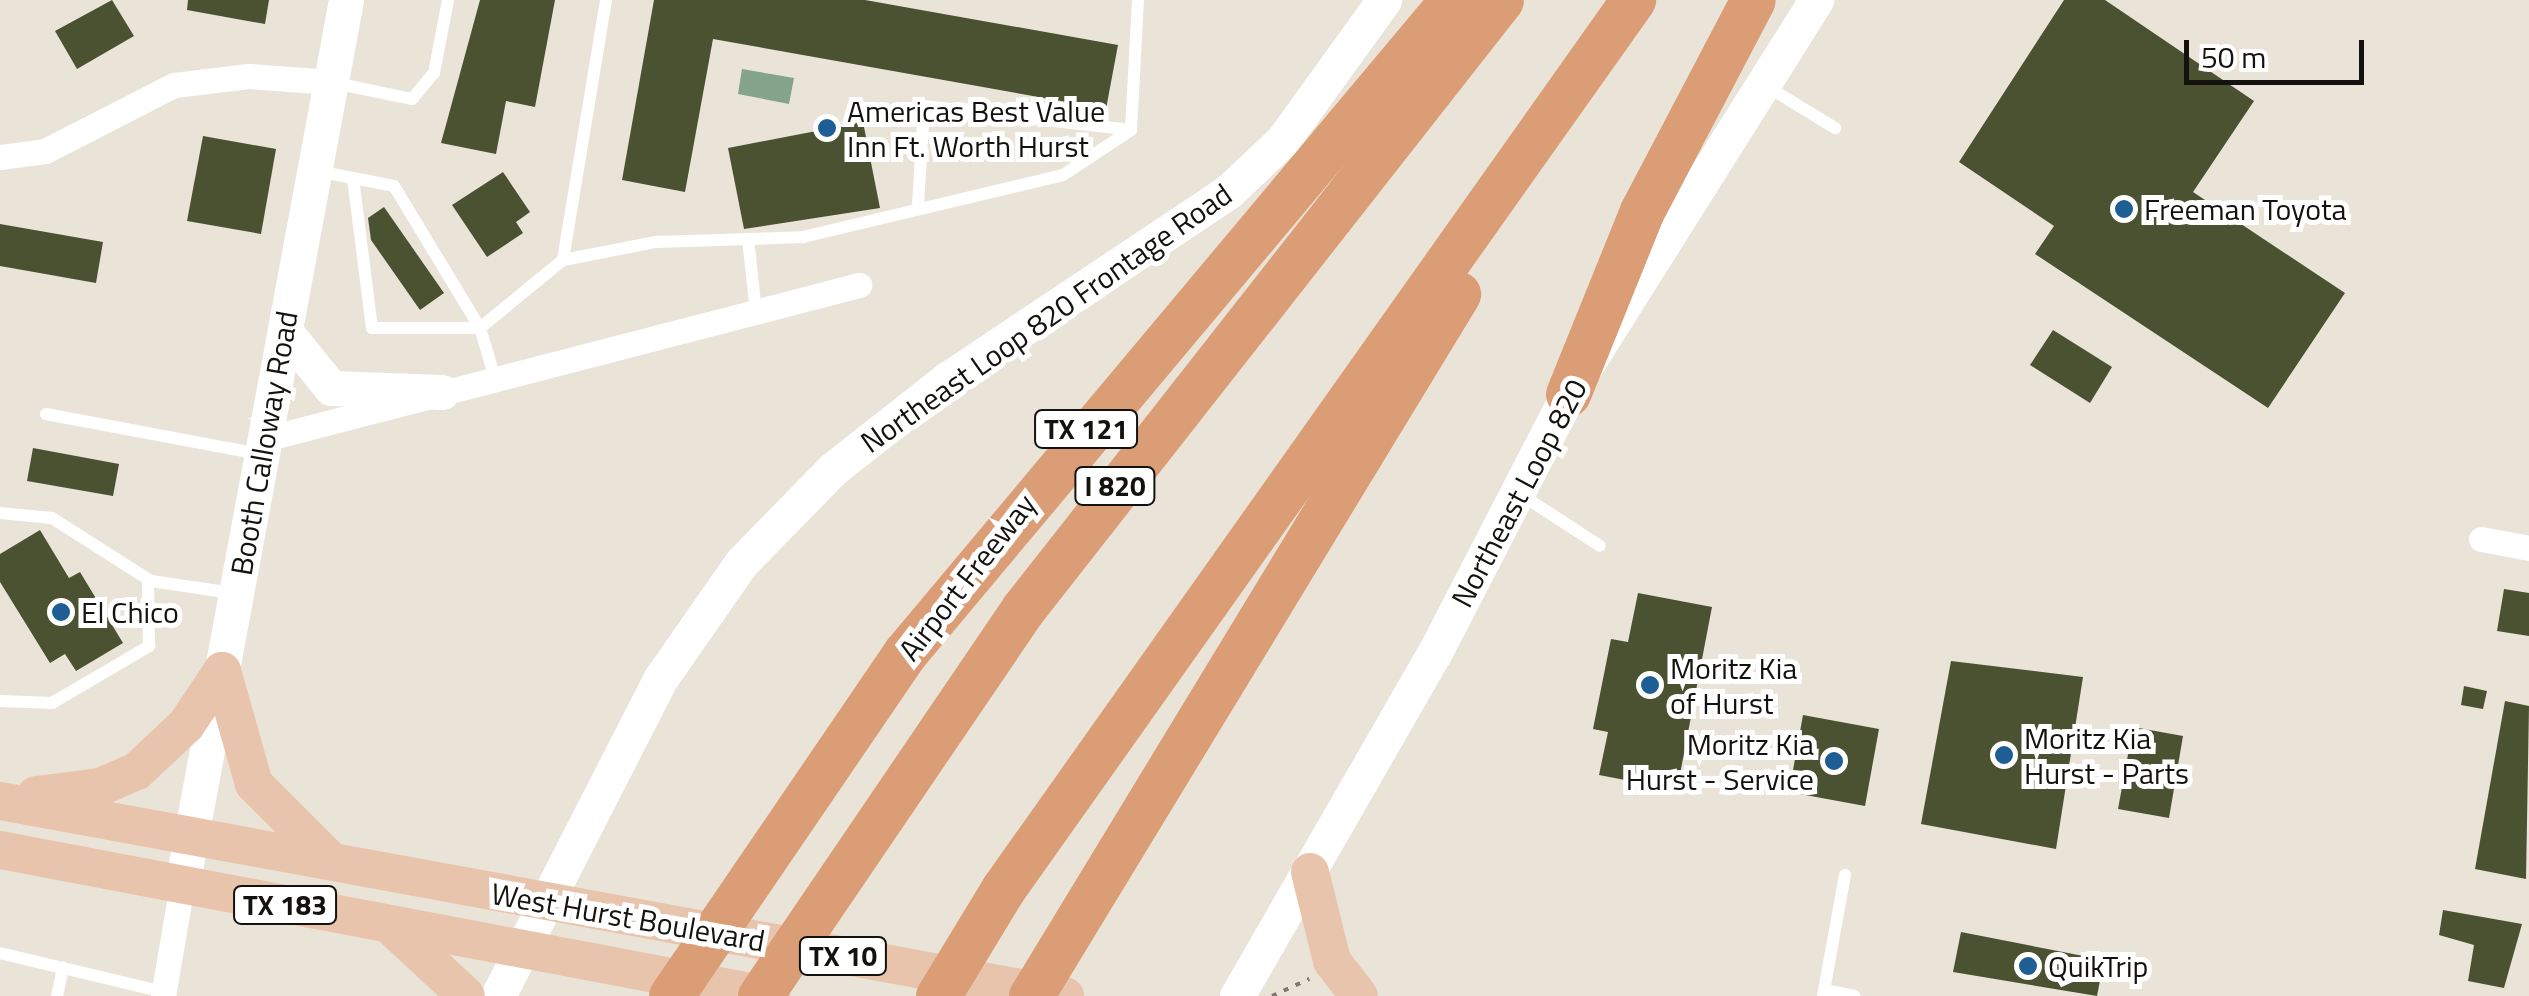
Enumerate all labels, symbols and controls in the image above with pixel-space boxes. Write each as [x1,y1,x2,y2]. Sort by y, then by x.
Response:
scale bar [2189,20,2369,82]
text: 50 m [2201,34,2266,80]
place label: Americas Best Value Inn Ft. Worth Hurst [847,93,1105,164]
marker: Americas Best Value Inn Ft. Worth Hurst [816,117,838,139]
street label: Northeast Loop 820 Frontage Road [854,176,1238,460]
place label: Freeman Toyota [2144,191,2346,227]
marker: Freeman Toyota [2113,198,2135,220]
street label: Booth Calloway Road [223,308,305,578]
street label: Northeast Loop 820 [1444,373,1594,613]
road number: TX 121 [1034,406,1138,452]
road number: I 820 [1072,463,1158,509]
street label: Airport Freeway [891,487,1043,667]
place label: El Chico [81,594,179,630]
marker: El Chico [50,601,72,623]
place label: Moritz Kia of Hurst [1670,650,1797,720]
marker: Moritz Kia of Hurst [1639,674,1661,696]
place label: Moritz Kia Hurst - Parts [2024,720,2189,790]
place label: Moritz Kia Hurst - Service [1626,726,1814,796]
marker: Moritz Kia Hurst - Parts [1993,744,2015,766]
marker: Moritz Kia Hurst - Service [1823,750,1845,772]
street label: West Hurst Boulevard [488,875,768,959]
road number: TX 183 [232,882,338,928]
road number: TX 10 [798,933,888,979]
place label: QuikTrip [2048,948,2148,984]
marker: QuikTrip [2017,955,2039,977]

